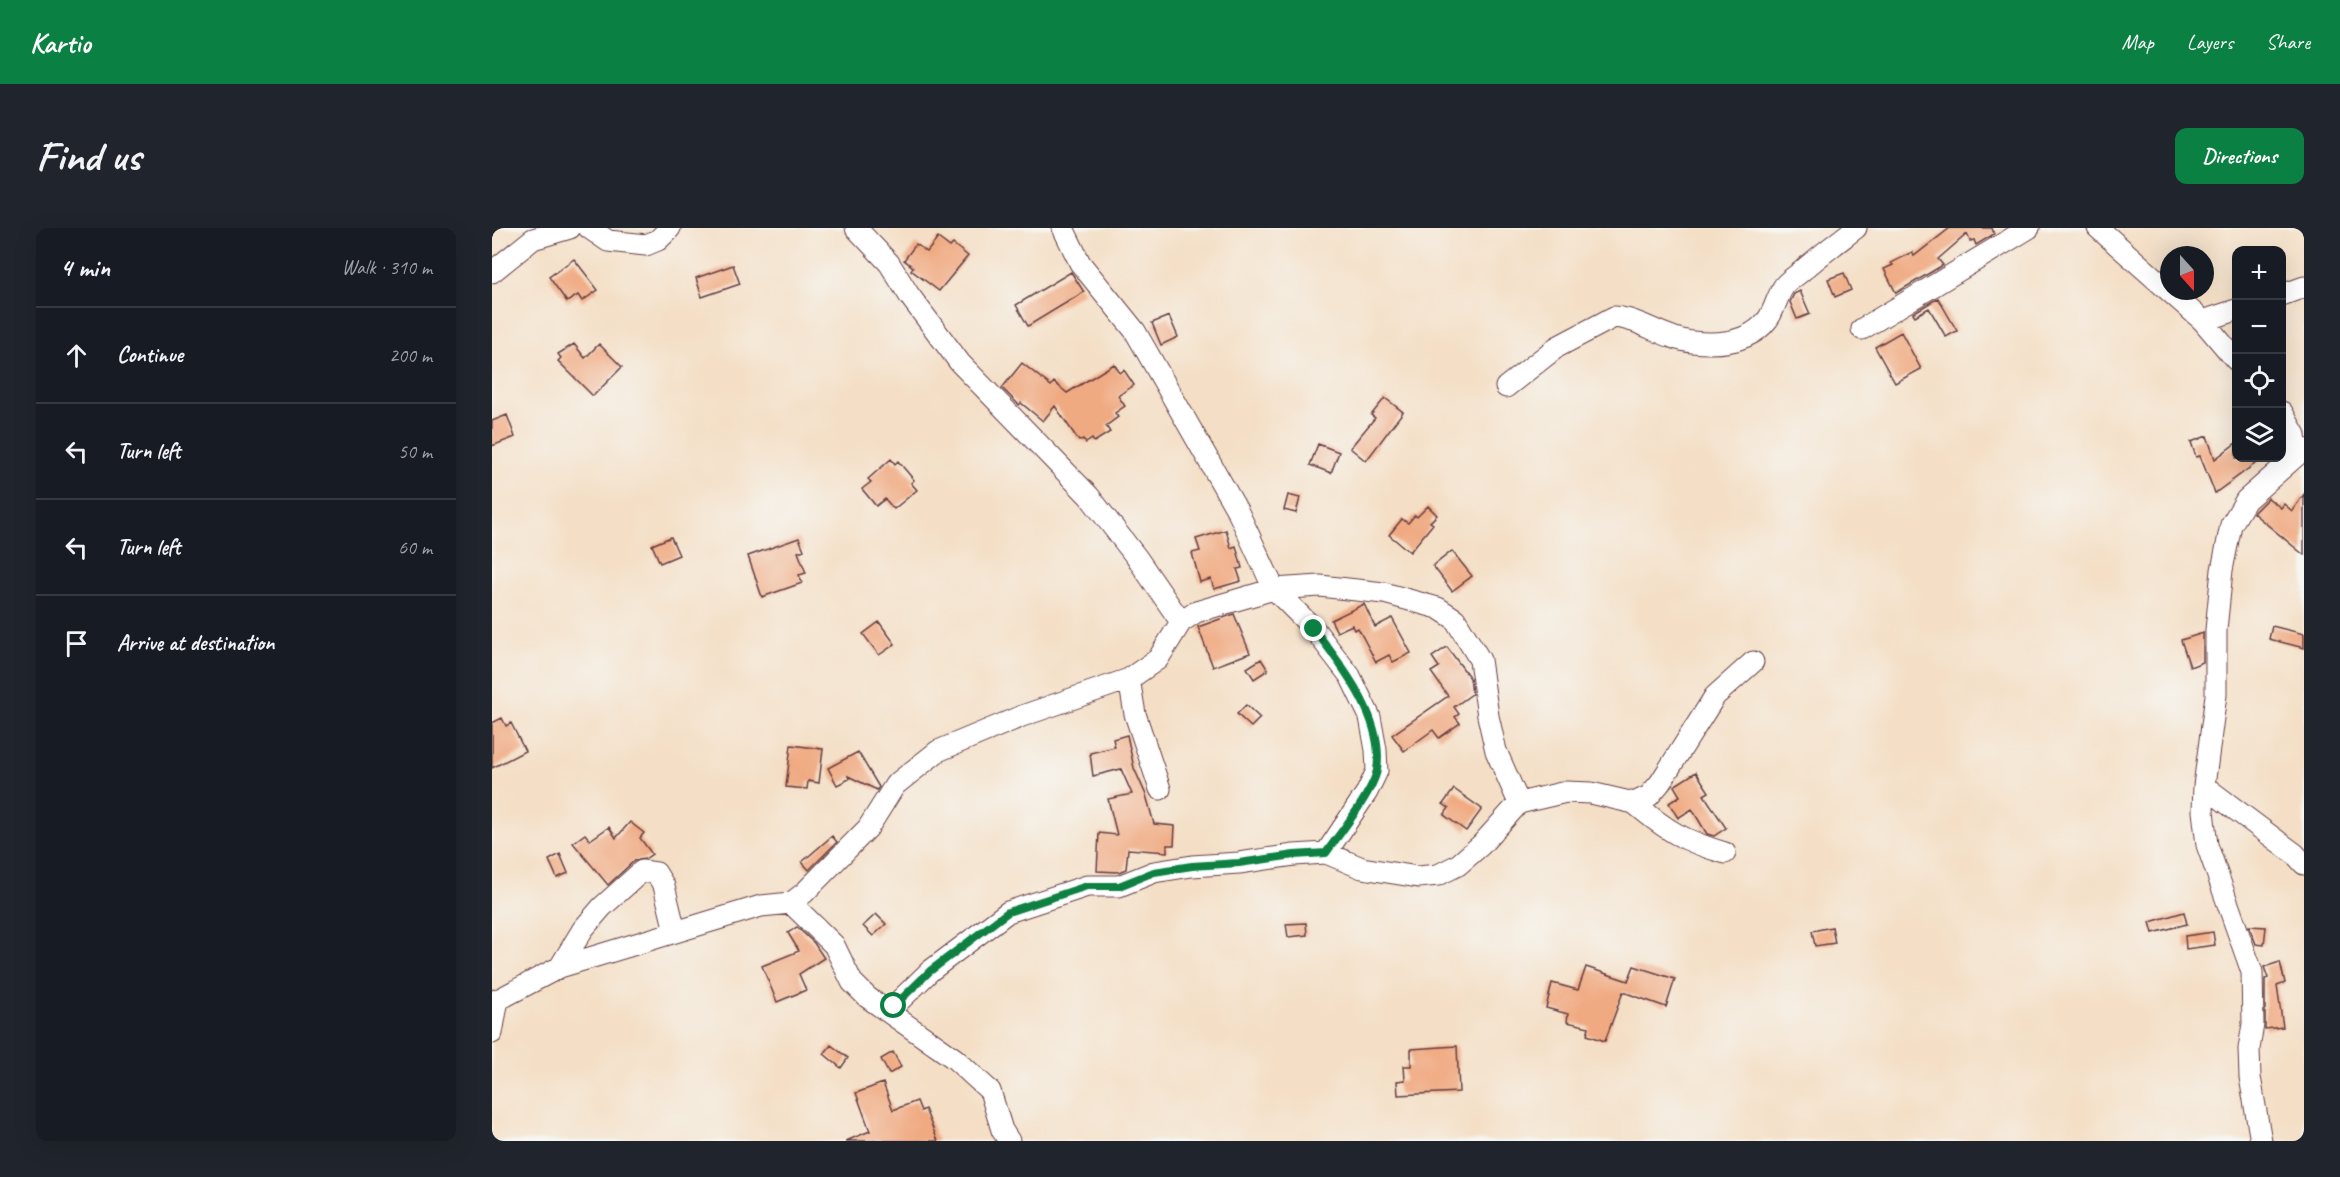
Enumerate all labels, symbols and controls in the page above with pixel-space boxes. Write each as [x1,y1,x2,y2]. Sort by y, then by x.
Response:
text: Kartio [30,25,91,60]
text: Map [2121,29,2154,55]
text: Layers [2187,29,2233,55]
text: Share [2266,29,2310,55]
button: Directions [2175,128,2304,184]
text: Find us [36,130,141,183]
north arrow [2160,246,2214,300]
map controls [2232,246,2286,462]
button: + [2232,246,2286,300]
text: 4 min [60,251,110,284]
text: Walk · 310 m [342,255,432,280]
button: − [2232,300,2286,354]
icon: ahead [60,339,93,372]
text: Continue [117,341,183,369]
text: 200 m [389,343,432,368]
button: locate [2232,354,2286,408]
button: layers [2232,408,2286,462]
icon: left [60,435,93,468]
text: Turn left [117,437,181,465]
text: 50 m [398,439,432,464]
icon: left [60,531,93,564]
text: Turn left [117,533,181,561]
text: 60 m [398,535,432,560]
route end [1300,615,1326,641]
icon: arrive [60,627,93,660]
text: Arrive at destination [117,629,274,657]
route start [880,992,906,1018]

